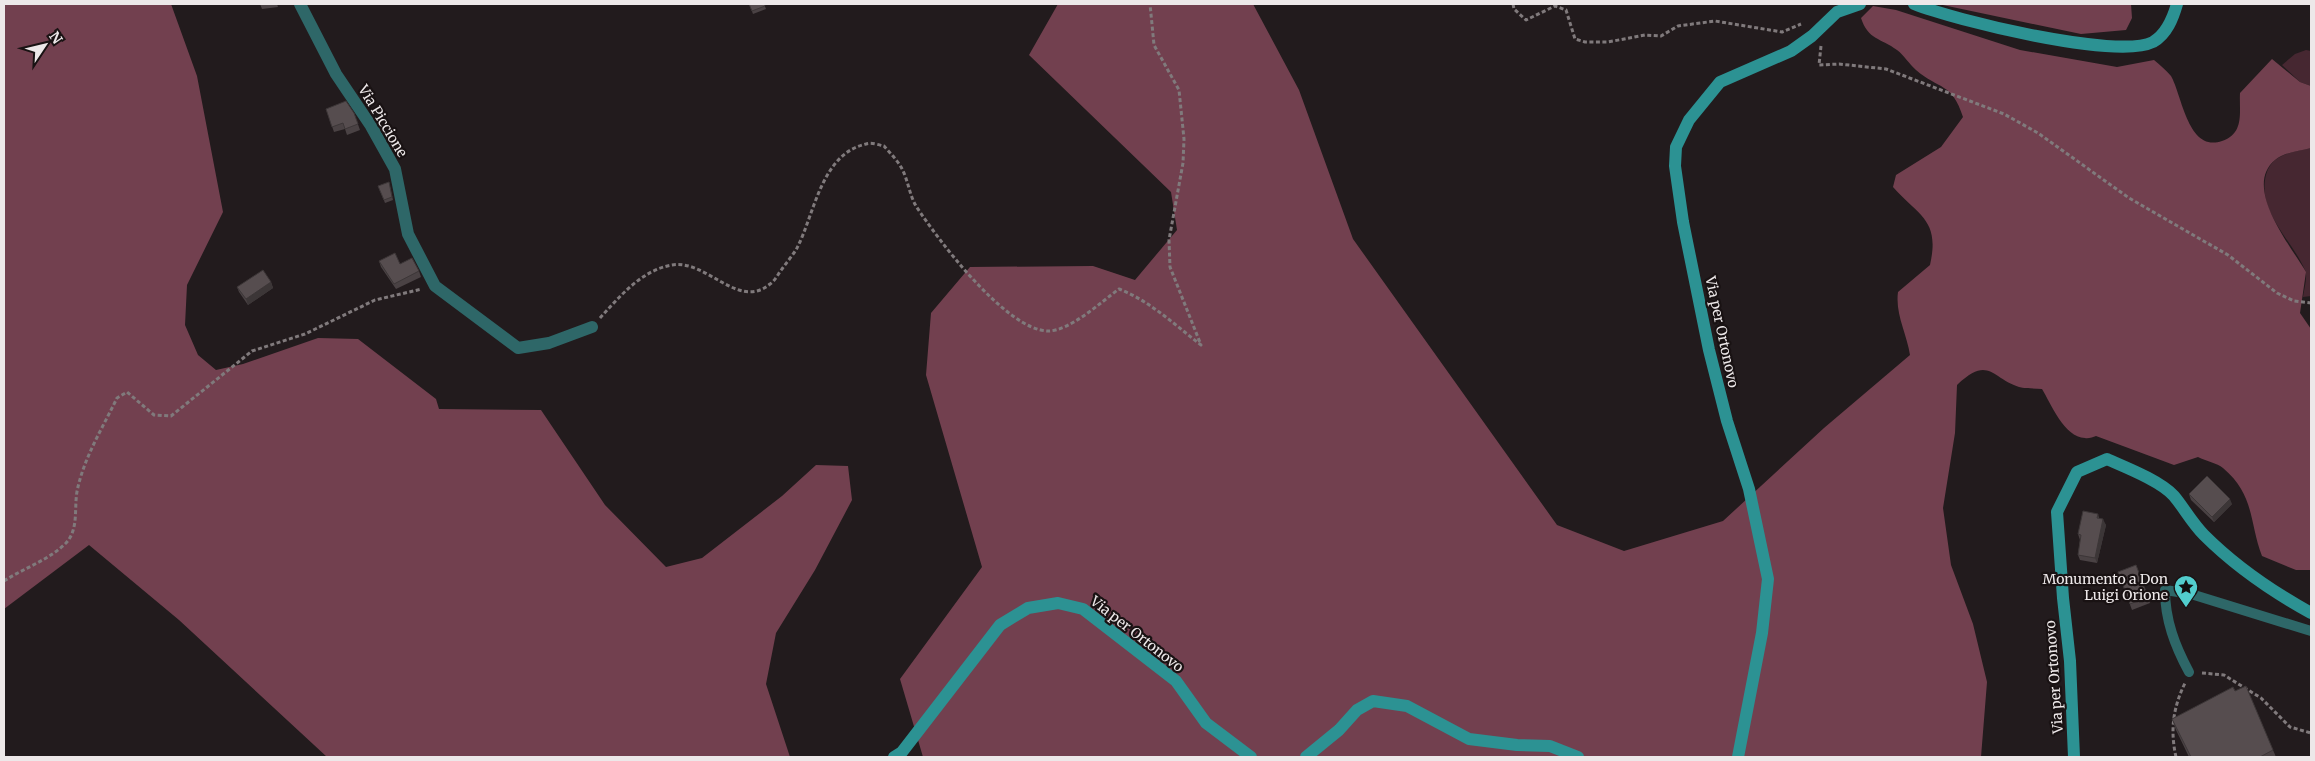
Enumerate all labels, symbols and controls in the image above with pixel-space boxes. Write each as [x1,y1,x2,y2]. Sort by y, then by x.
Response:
north arrow [20,20,70,70]
text: N [45,28,66,47]
street label: Via Piccione [354,81,412,160]
street label: Via per Ortonovo [1701,274,1743,389]
place label: Monumento a Don Luigi Orione [2042,570,2168,604]
place icon: Monumento a Don Luigi Orione [2173,574,2199,608]
street label: Via per Ortonovo [1086,591,1187,676]
street label: Via per Ortonovo [2041,620,2067,735]

